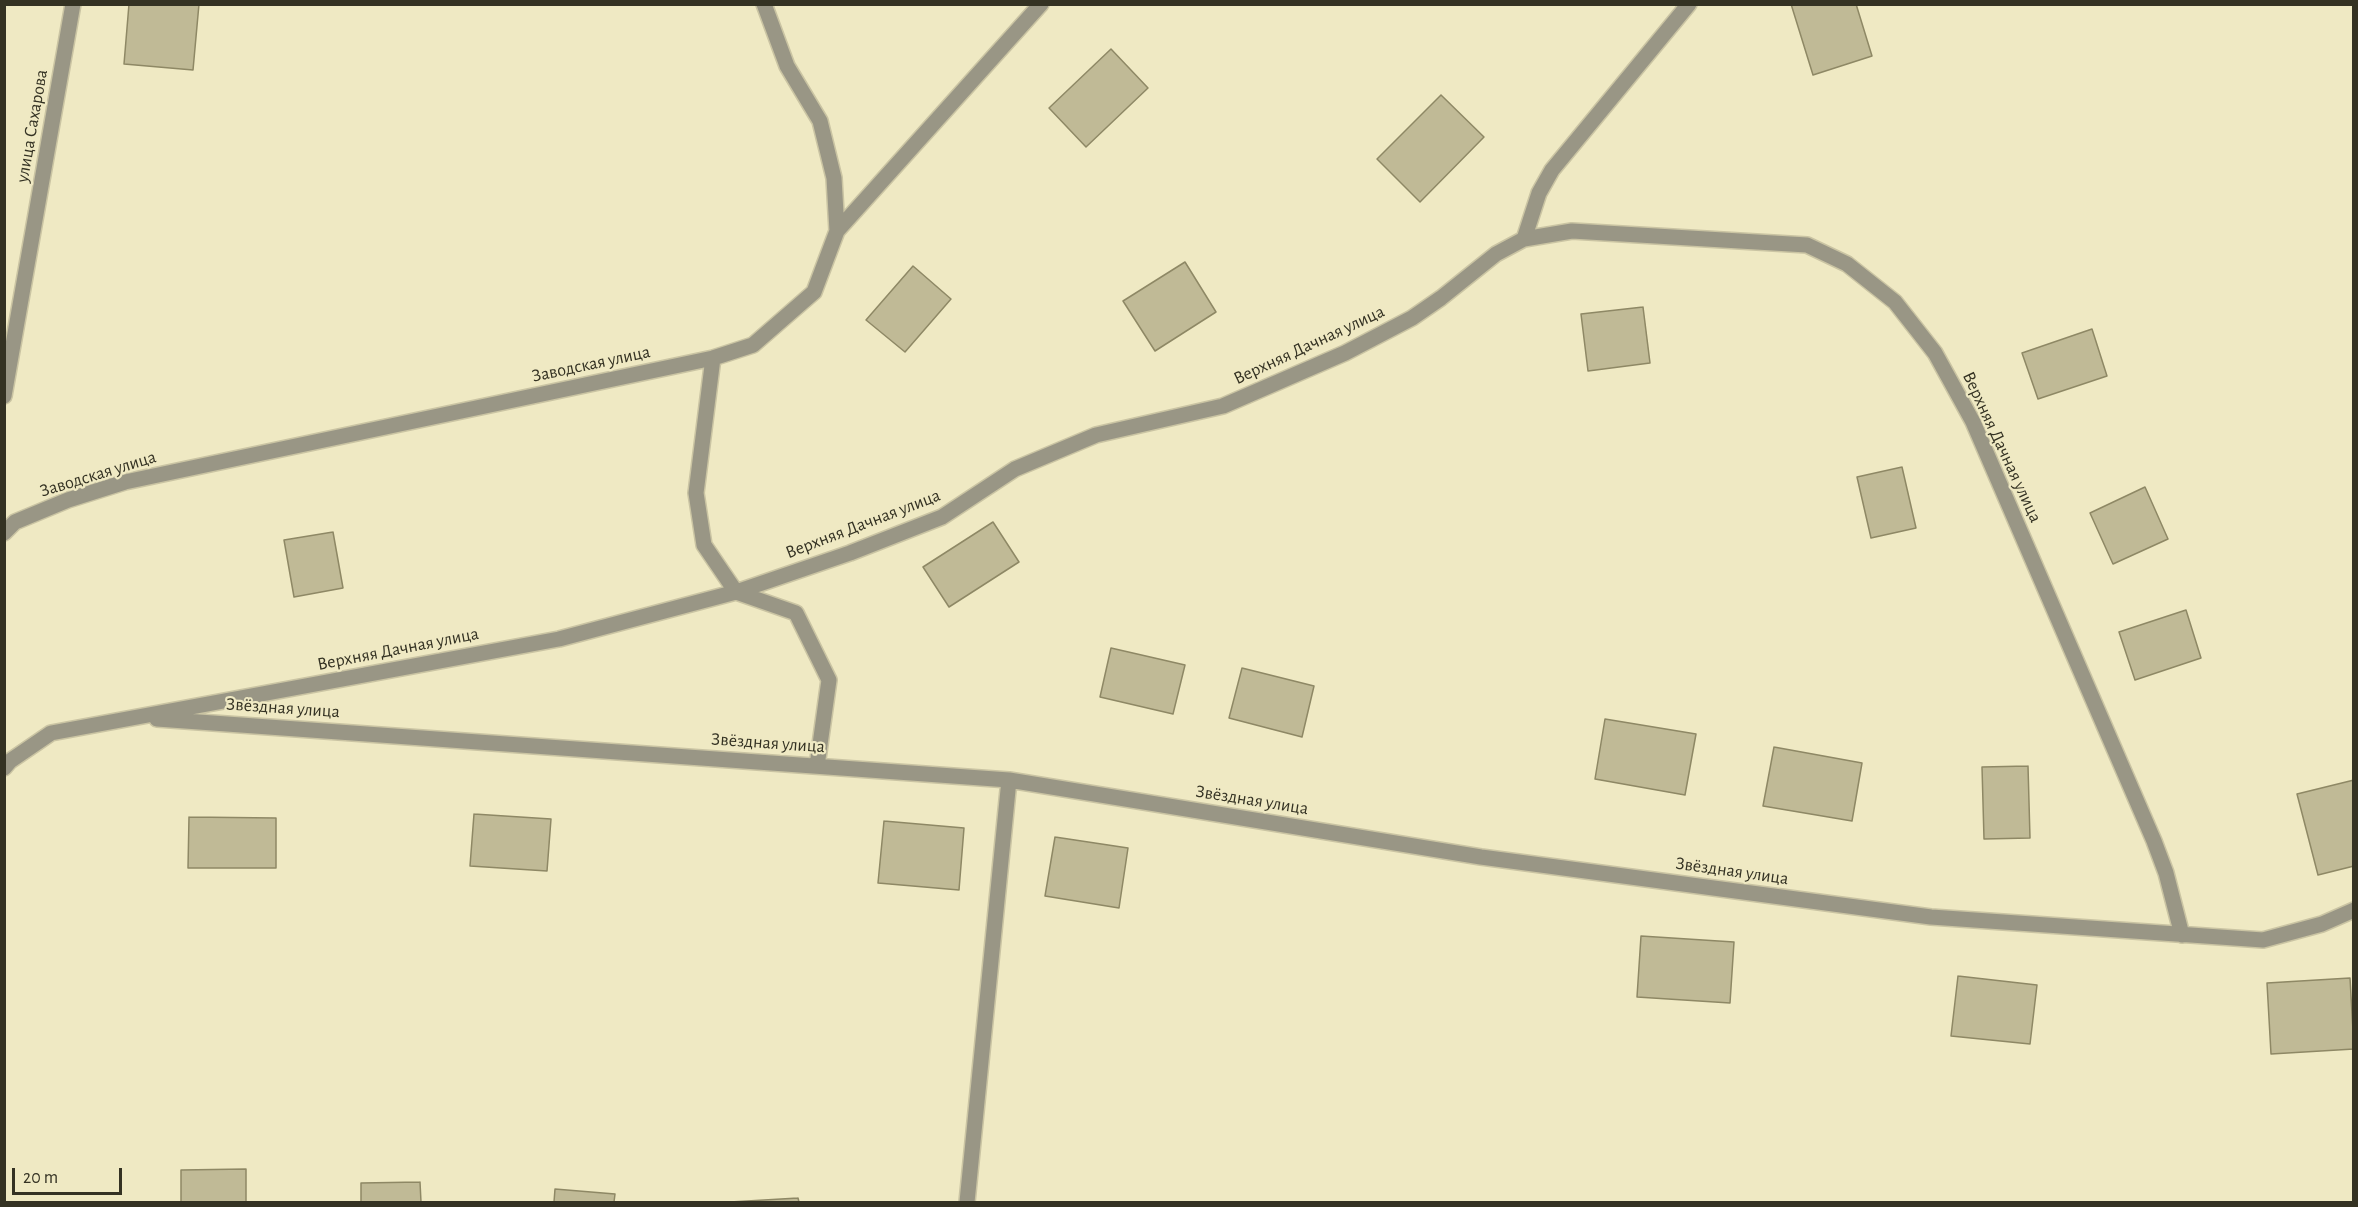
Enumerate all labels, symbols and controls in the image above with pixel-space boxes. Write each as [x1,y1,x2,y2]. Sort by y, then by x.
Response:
street label: улица Сахарова [11,68,53,184]
street label: Верхняя Дачная улица [1230,301,1388,389]
street label: Заводская улица [530,341,652,387]
street label: Верхняя Дачная улица [1958,368,2046,526]
street label: Заводская улица [37,446,159,502]
street label: Верхняя Дачная улица [783,485,943,563]
street label: Верхняя Дачная улица [315,623,481,675]
street label: Звёздная улица [225,693,341,723]
street label: Звёздная улица [710,728,826,758]
street label: Звёздная улица [1194,780,1310,820]
street label: Звёздная улица [1674,852,1790,890]
scale bar [15,1156,124,1194]
text: 20 m [23,1169,58,1187]

